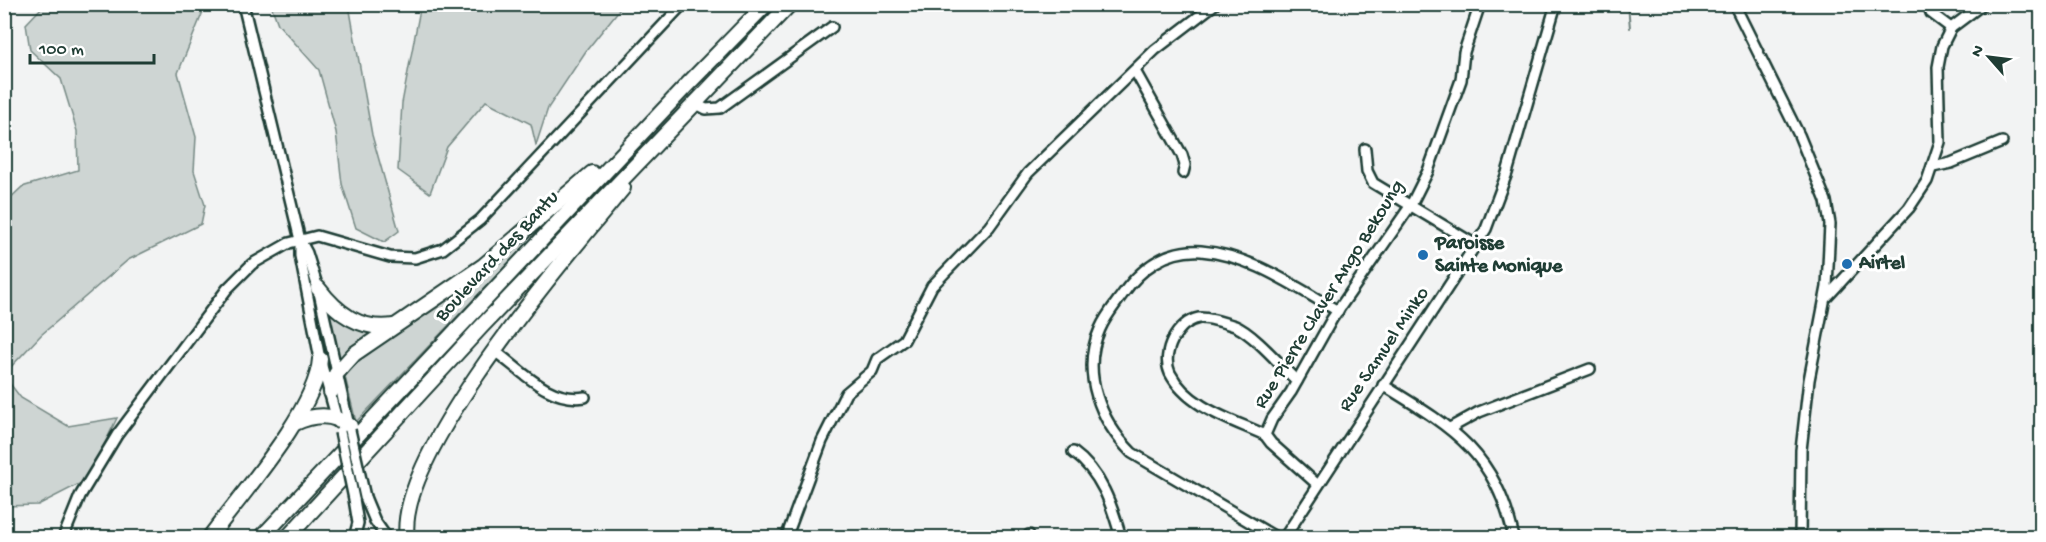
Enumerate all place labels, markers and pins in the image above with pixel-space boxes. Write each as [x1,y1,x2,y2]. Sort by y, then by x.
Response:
place label: Paroisse Sainte Monique [1434,233,1563,279]
marker: Paroisse Sainte Monique [1416,248,1430,262]
place label: Airtel [1858,253,1906,276]
marker: Airtel [1840,257,1854,271]

